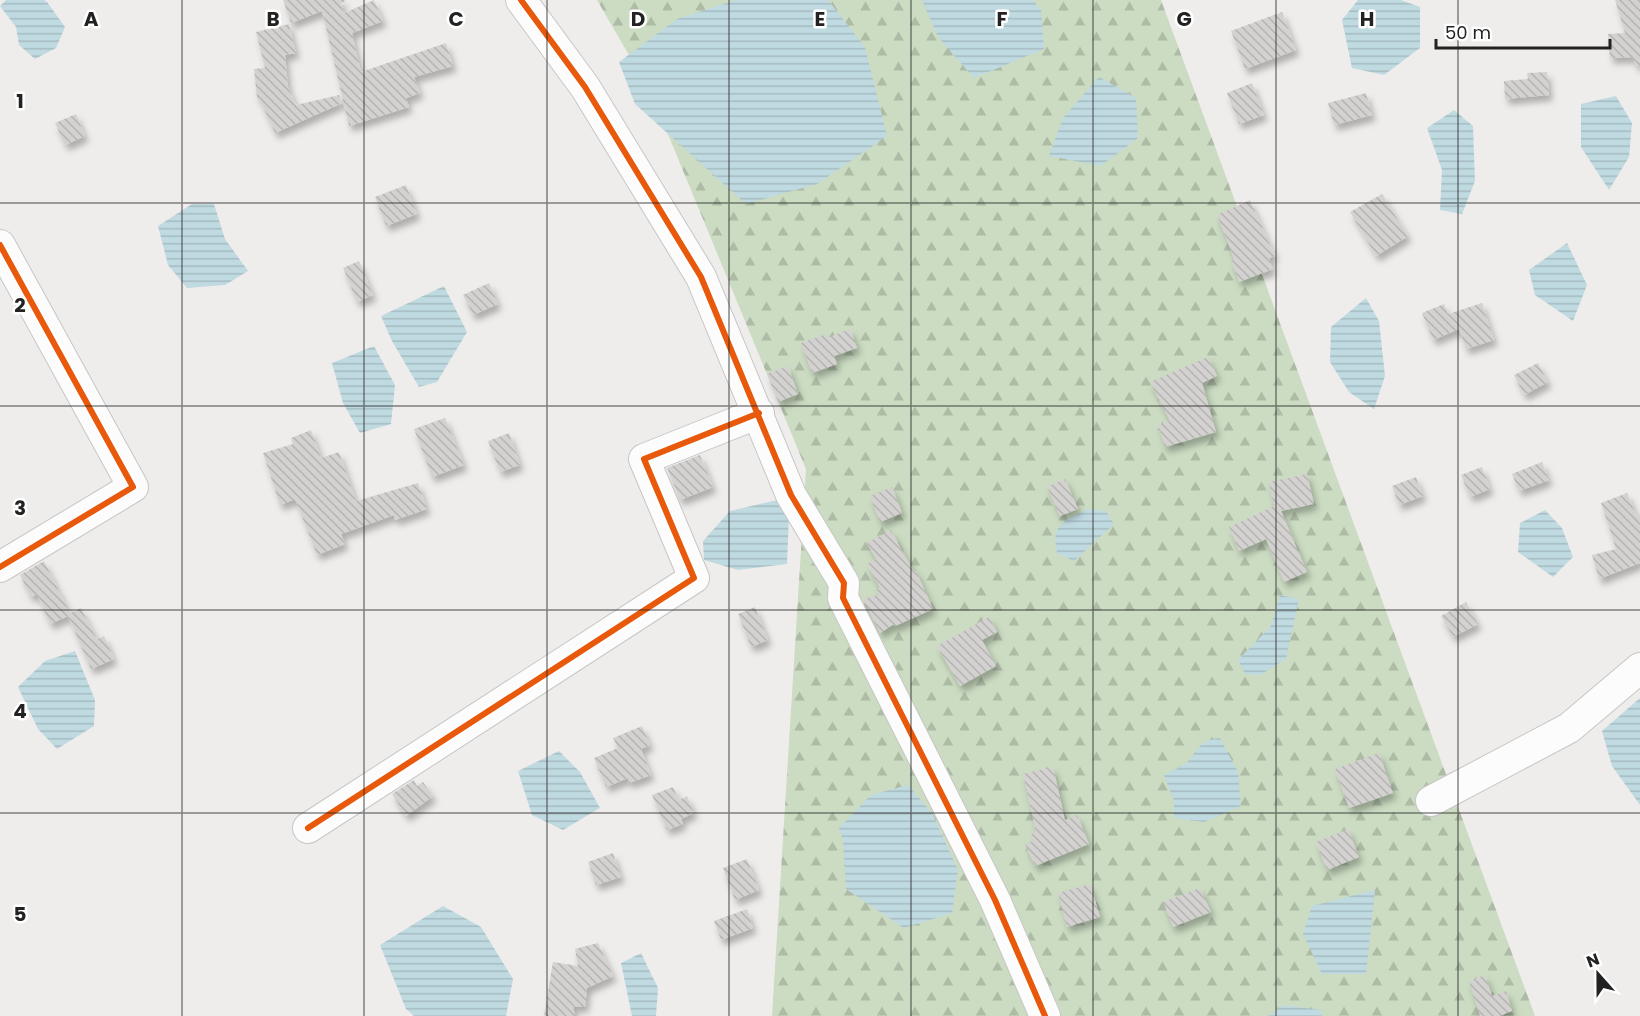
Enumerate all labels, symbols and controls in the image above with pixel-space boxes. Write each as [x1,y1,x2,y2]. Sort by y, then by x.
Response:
text: A [84,5,99,33]
text: B [266,5,280,33]
text: C [448,5,464,33]
text: D [631,5,645,33]
text: E [815,5,825,33]
text: F [997,5,1008,33]
text: G [1176,5,1192,33]
text: H [1360,5,1374,33]
scale bar [1436,12,1610,50]
text: 50 m [1445,20,1491,45]
text: 1 [16,87,24,115]
text: 2 [14,291,26,319]
text: 3 [14,494,26,522]
text: 4 [13,697,27,725]
text: 5 [14,900,27,928]
north arrow [1568,944,1628,1004]
text: N [1583,948,1603,973]

